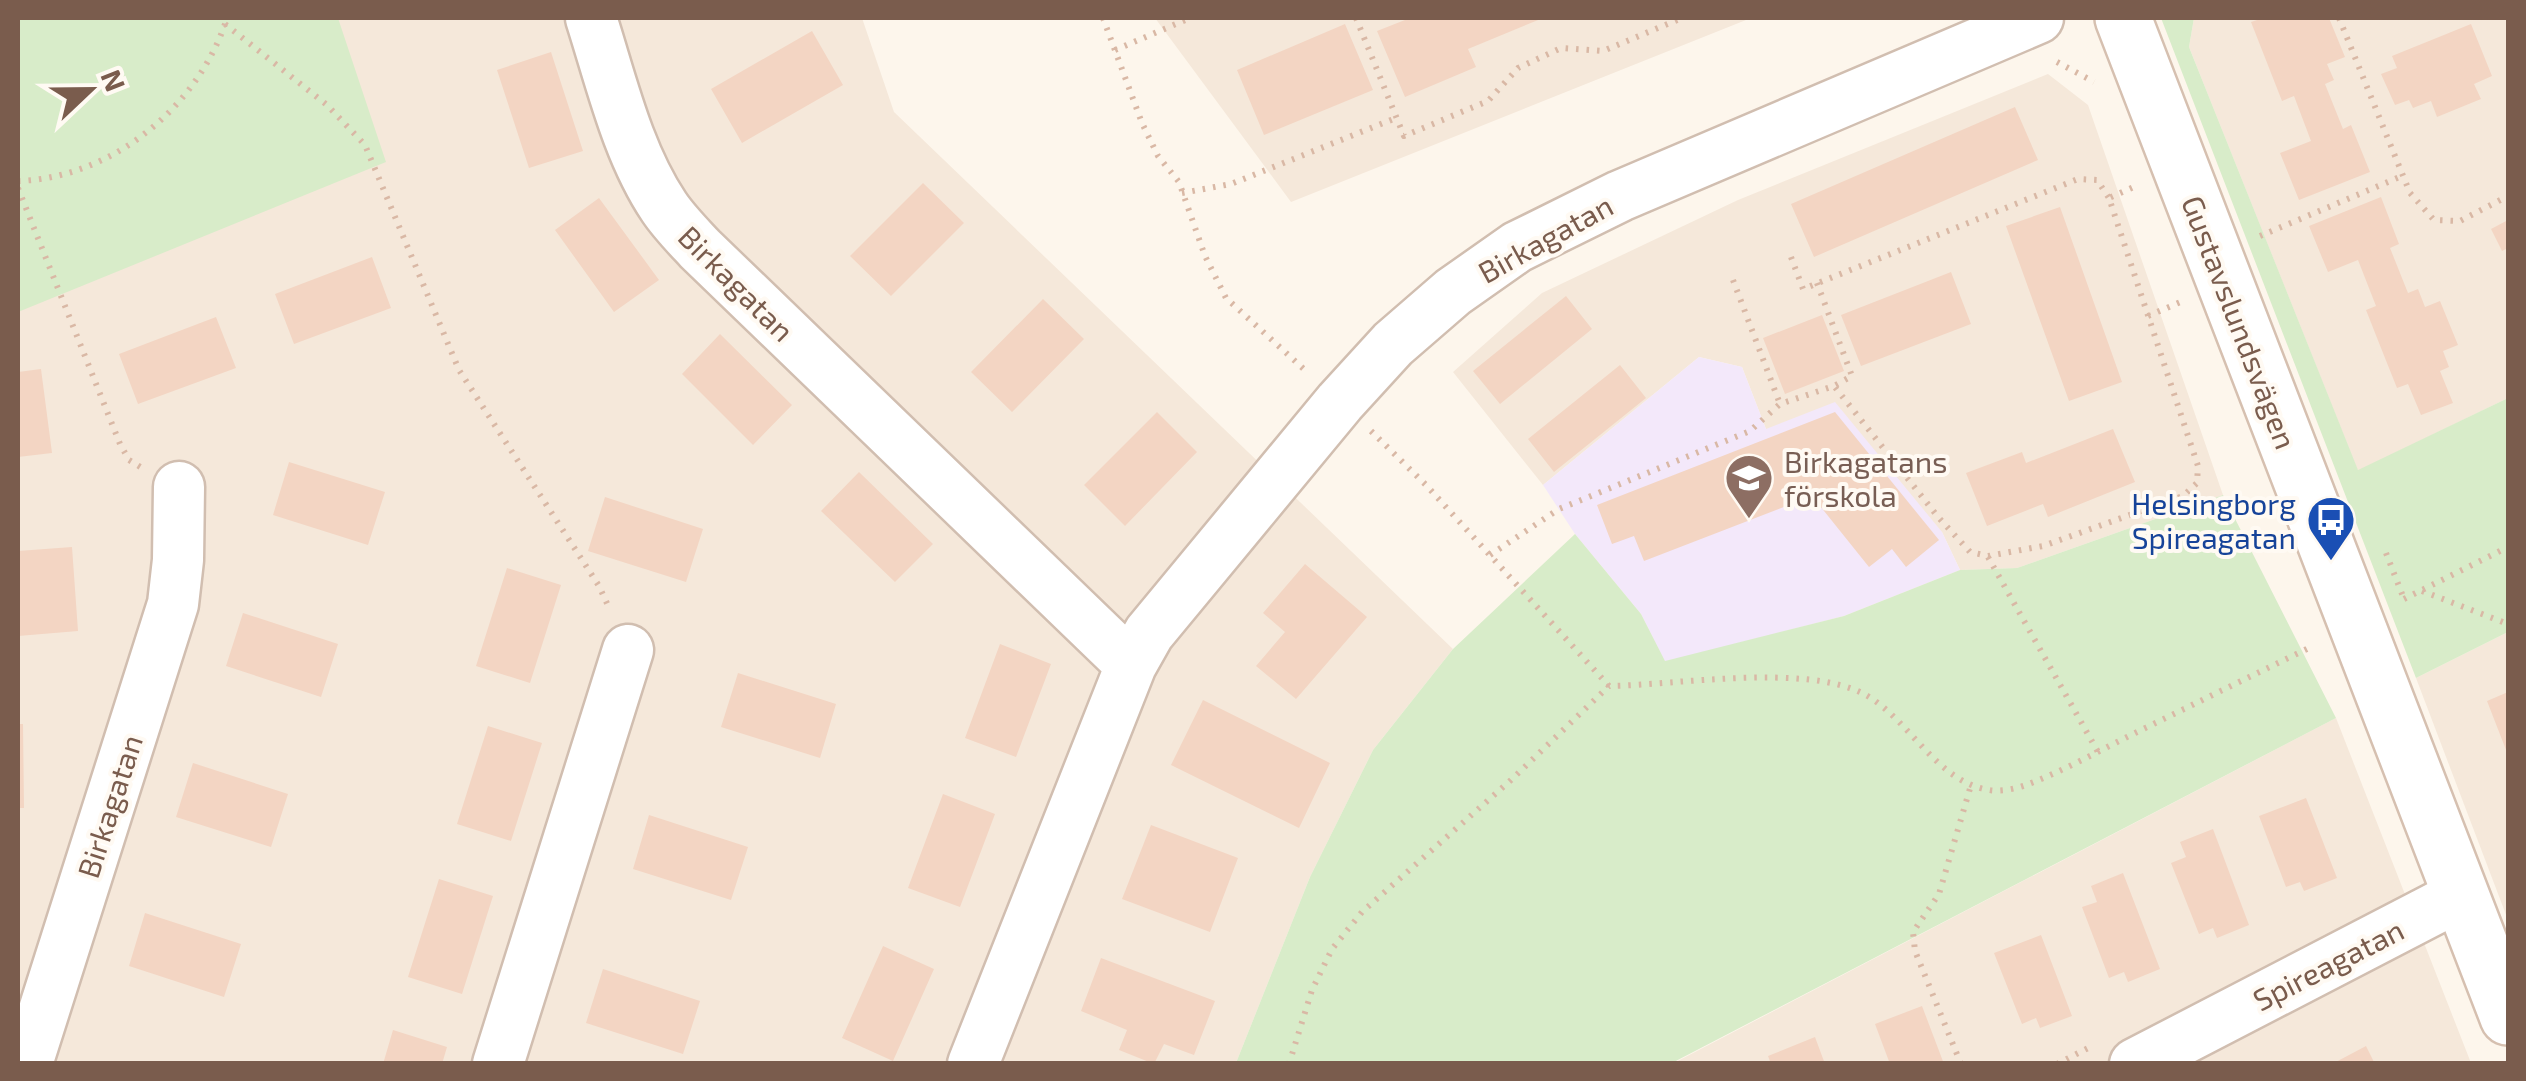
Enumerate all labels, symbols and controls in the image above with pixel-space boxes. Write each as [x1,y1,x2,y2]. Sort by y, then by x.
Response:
north arrow [40,40,140,140]
text: N [95,65,134,96]
street label: Birkagatan [1471,186,1619,290]
street label: Gustavslundsvägen [2175,190,2305,454]
street label: Birkagatan [672,218,802,348]
place label: Birkagatans förskola [1784,443,1947,513]
school or university icon: Birkagatans förskola [1723,452,1775,520]
place label: Helsingborg Spireagatan [2131,485,2296,555]
bus stop icon: Helsingborg Spireagatan [2305,494,2357,562]
street label: Birkagatan [69,730,149,882]
street label: Spireagatan [2247,911,2409,1017]

